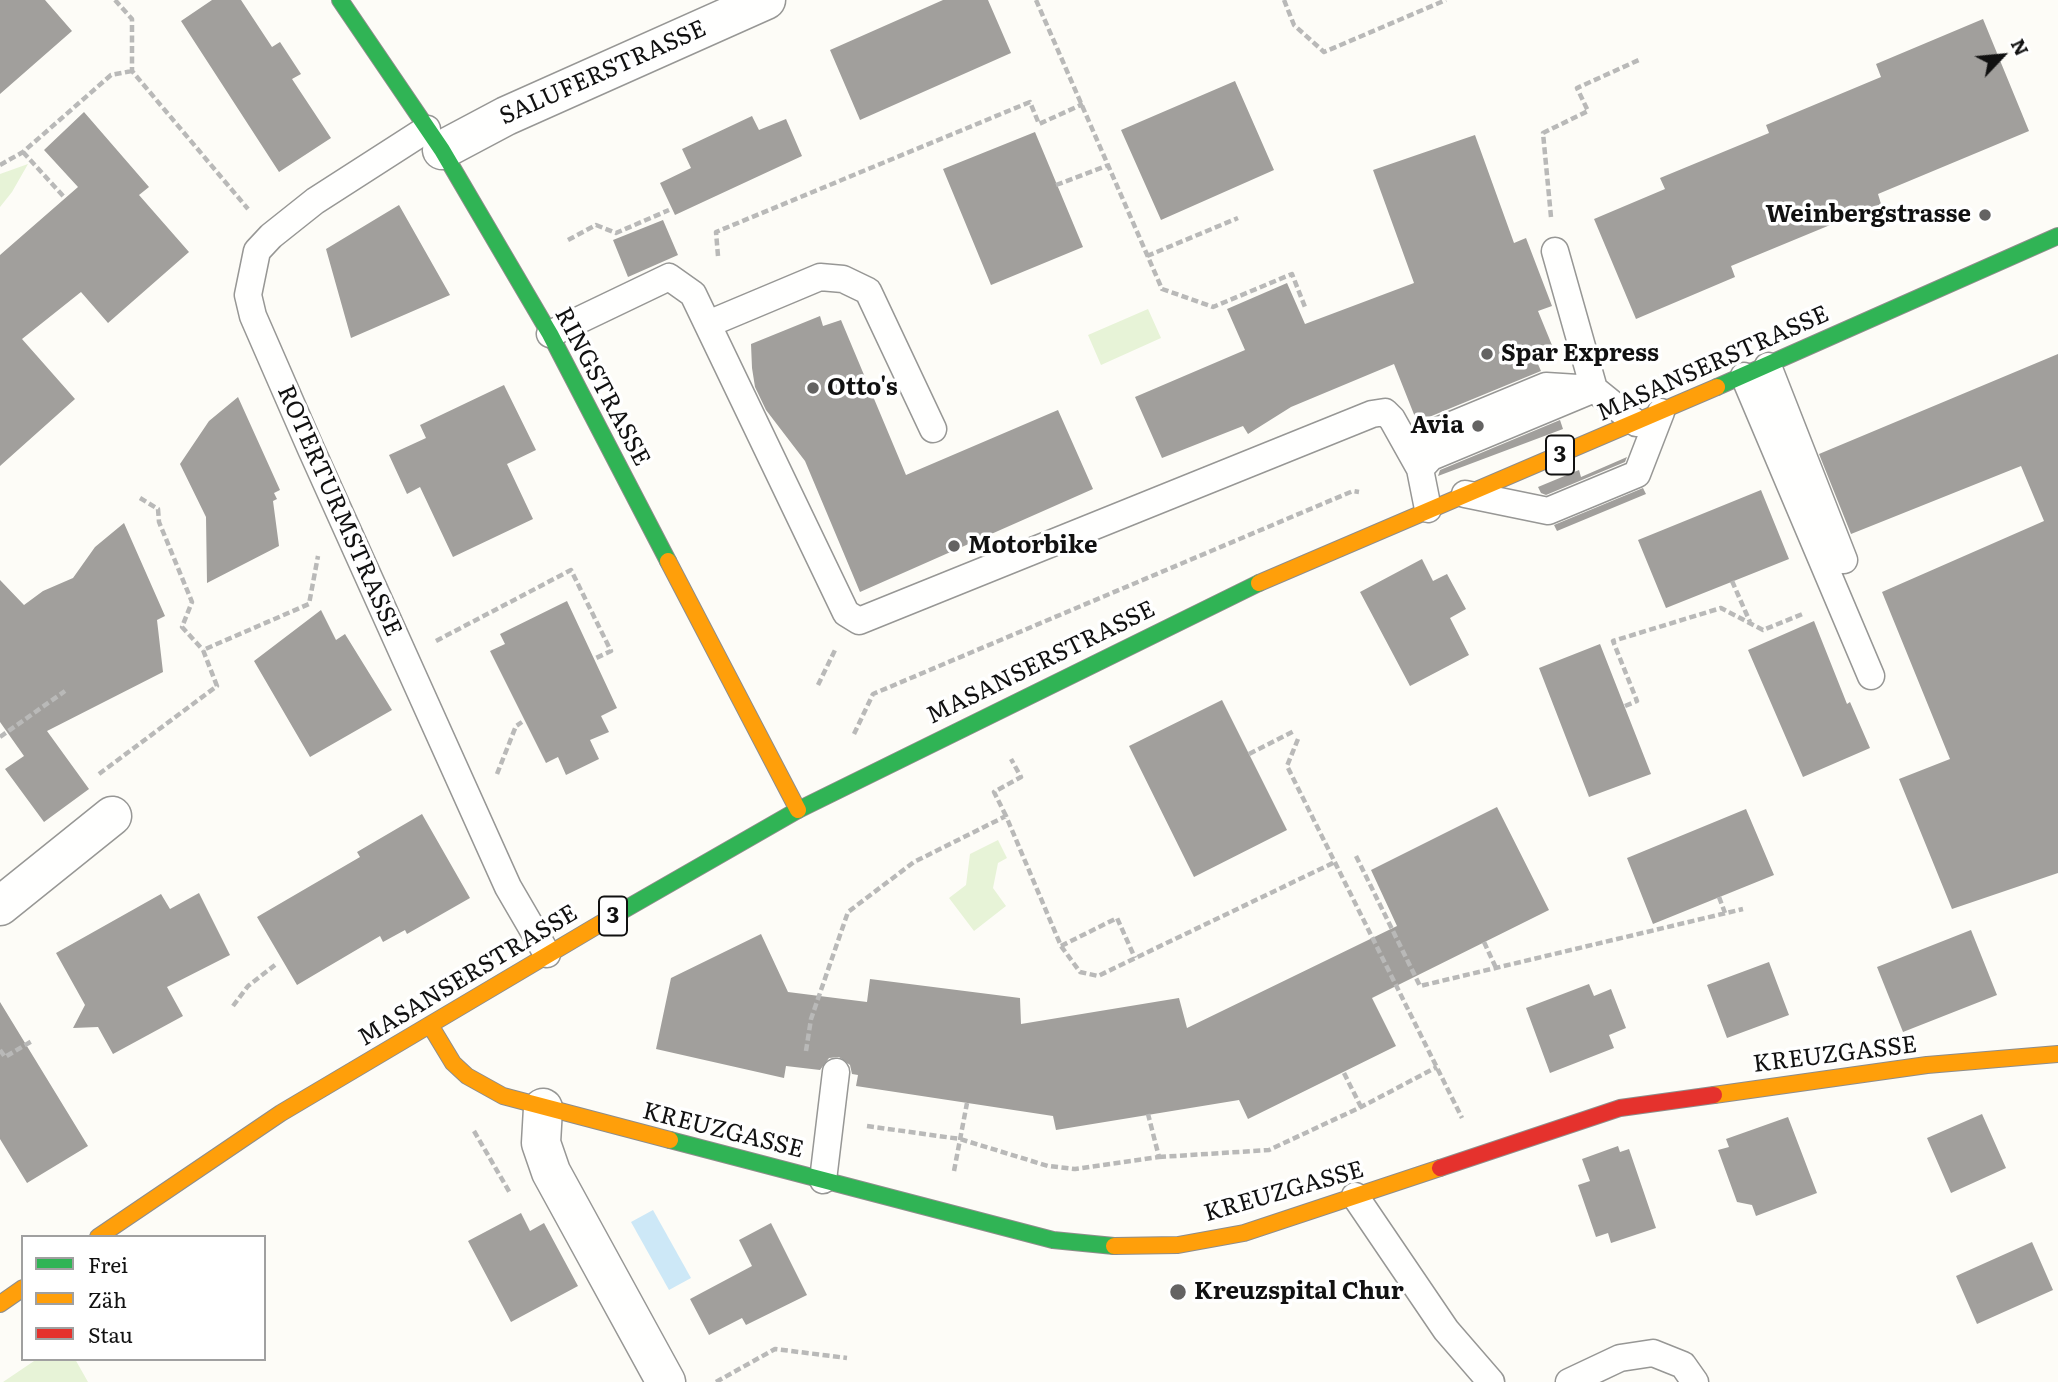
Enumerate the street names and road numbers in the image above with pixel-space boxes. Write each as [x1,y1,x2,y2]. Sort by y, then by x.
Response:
street label: SALUFERSTRASSE [495,15,711,131]
street label: MASANSERSTRASSE [1593,300,1833,428]
street label: RINGSTRASSE [548,303,656,471]
street label: ROTERTURMSTRASSE [271,381,407,641]
road number: 3 [1546,436,1574,475]
street label: MASANSERSTRASSE [922,595,1160,731]
road number: 3 [599,897,627,936]
street label: MASANSERSTRASSE [353,899,583,1053]
street label: KREUZGASSE [1751,1031,1919,1079]
street label: KREUZGASSE [640,1097,806,1165]
street label: KREUZGASSE [1201,1155,1367,1229]

